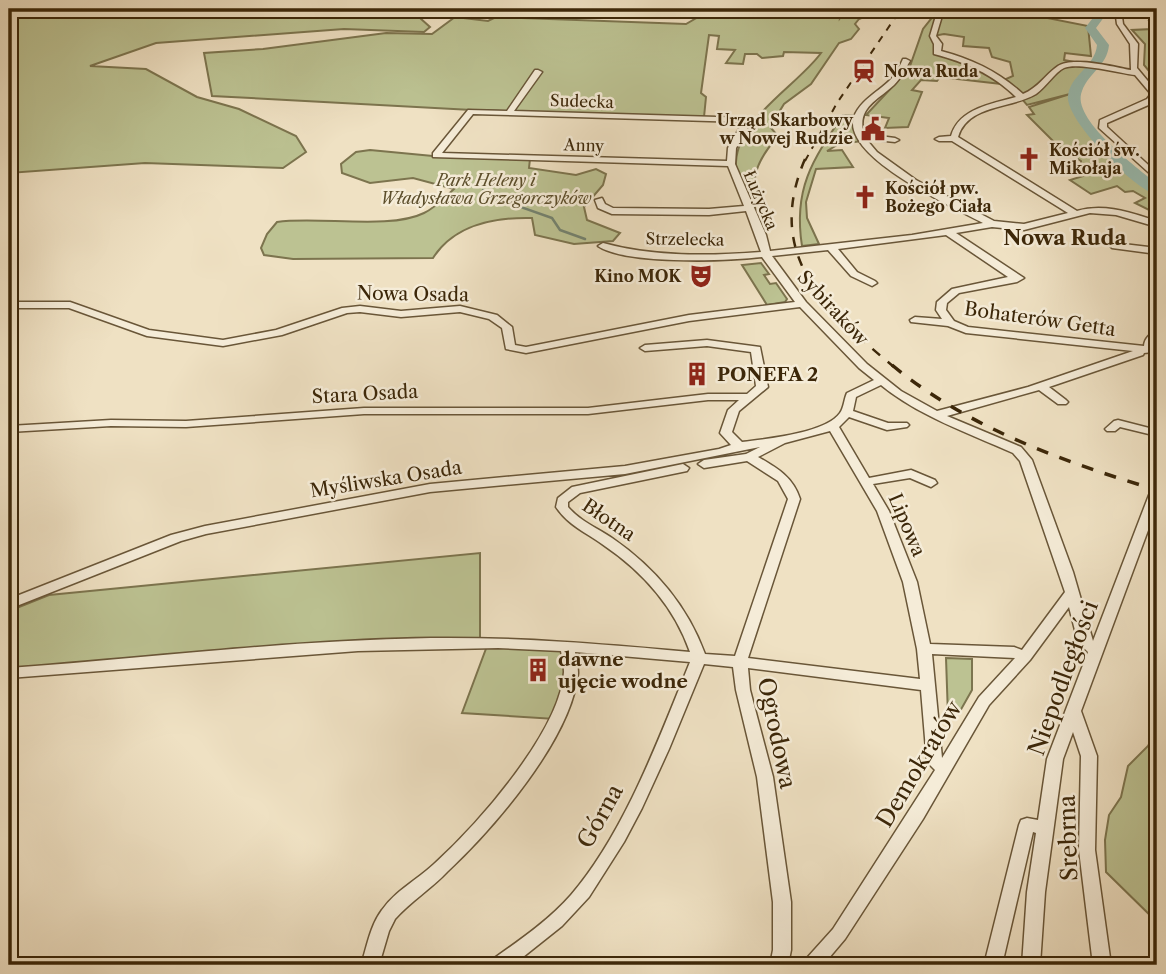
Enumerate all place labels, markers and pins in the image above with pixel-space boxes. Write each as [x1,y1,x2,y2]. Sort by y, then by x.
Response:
station icon: Nowa Ruda [850,57,878,85]
place label: Nowa Ruda [884,61,979,81]
place label: Urząd Skarbowy w Nowej Rudzie [717,110,854,148]
public building icon: Urząd Skarbowy w Nowej Rudzie [859,115,887,143]
place label: Kościół św. Mikołaja [1049,140,1140,178]
church icon: Kościół św. Mikołaja [1015,145,1043,173]
place label: Kościół pw. Bożego Ciała [885,178,993,216]
church icon: Kościół pw. Bożego Ciała [851,183,879,211]
theatre icon: Kino MOK [687,262,715,290]
place label: Kino MOK [594,266,682,286]
building icon: PONEFA 2 [683,360,711,388]
place label: PONEFA 2 [717,363,818,386]
place label: dawne ujęcie wodne [558,648,688,693]
building icon: dawne ujęcie wodne [524,656,552,684]

